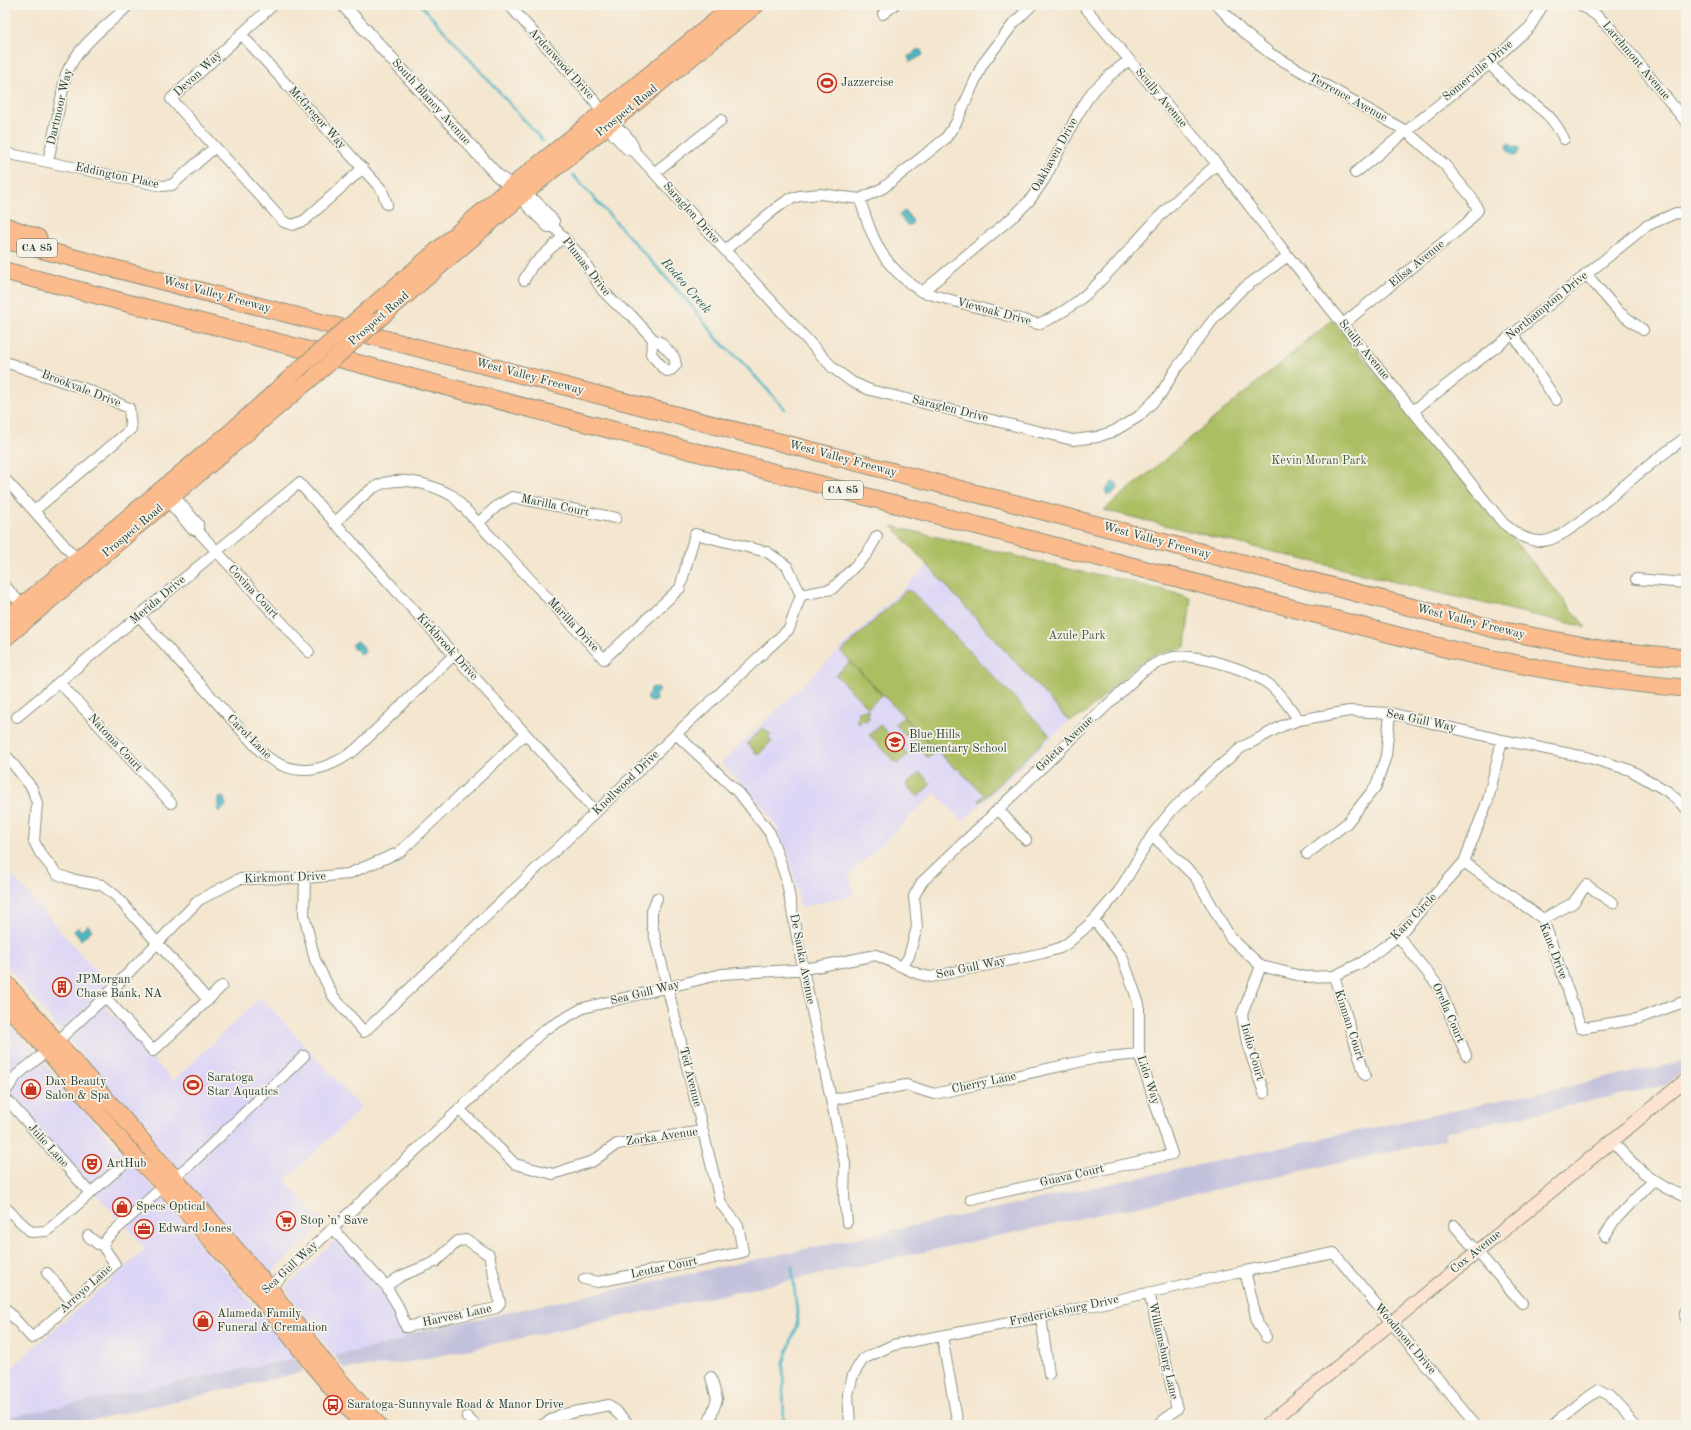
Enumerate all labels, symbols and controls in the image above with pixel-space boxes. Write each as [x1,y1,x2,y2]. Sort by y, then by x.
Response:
street label: Larchmont Avenue [1600,19,1672,103]
street label: Ardenwood Drive [526,26,596,102]
street label: Somerville Drive [1441,38,1516,104]
street label: Devon Way [172,49,225,99]
street label: South Blaney Avenue [389,57,473,148]
street label: Scully Avenue [1133,66,1189,130]
street label: Dartmoor Way [45,67,75,146]
sports icon: Jazzercise [816,72,838,94]
street label: Terrence Avenue [1307,72,1390,125]
place label: Jazzercise [841,77,894,89]
street label: Prospect Road [594,83,660,139]
street label: McGregor Way [286,85,348,152]
street label: Oakhaven Drive [1030,116,1081,194]
street label: Eddington Place [74,161,160,191]
street label: Saraglen Drive [660,180,722,246]
street label: Plumas Drive [560,235,613,299]
street label: Elisa Avenue [1387,238,1447,290]
road number: CA 85 [17,239,57,257]
water label: Rodeo Creek [658,255,713,316]
street label: Northampton Drive [1504,269,1591,343]
street label: West Valley Freeway [162,275,273,315]
street label: Prospect Road [347,290,411,348]
street label: Viewoak Drive [955,296,1033,328]
street label: Scully Avenue [1336,318,1392,383]
street label: West Valley Freeway [475,357,586,397]
street label: Brookvale Drive [40,368,123,410]
street label: Saraglen Drive [911,394,990,424]
street label: West Valley Freeway [788,439,899,479]
park label: Kevin Moran Park [1271,455,1367,467]
road number: CA 85 [823,481,863,499]
street label: Marilla Court [520,493,590,519]
street label: Prospect Road [100,502,166,560]
street label: West Valley Freeway [1102,521,1213,561]
street label: Covina Court [225,563,281,621]
street label: Merida Drive [128,573,188,626]
street label: Marilla Drive [545,596,601,655]
street label: West Valley Freeway [1416,603,1527,641]
street label: Kirkbrook Drive [414,611,480,683]
park label: Azule Park [1048,630,1106,642]
street label: Sea Gull Way [1385,708,1458,734]
street label: Natoma Court [85,712,145,774]
street label: Carol Lane [224,712,274,762]
street label: Goleta Avenue [1034,713,1096,774]
place label: Blue Hills Elementary School [909,729,1007,755]
school or university icon: Blue Hills Elementary School [884,731,906,753]
street label: Knollwood Drive [591,748,662,818]
street label: Kirkmont Drive [244,871,327,885]
street label: Karn Circle [1389,891,1439,943]
street label: De Sanka Avenue [787,913,817,1006]
street label: Kane Drive [1537,921,1569,981]
street label: Sea Gull Way [935,955,1008,981]
place label: JPMorgan Chase Bank, NA [76,974,162,1000]
building icon: JPMorgan Chase Bank, NA [51,976,73,998]
street label: Sea Gull Way [609,978,682,1007]
street label: Orella Court [1429,981,1467,1045]
street label: Kinman Court [1332,988,1366,1062]
street label: Indio Court [1238,1022,1266,1082]
street label: Ted Avenue [677,1046,703,1109]
street label: Lido Way [1134,1054,1162,1107]
street label: Cherry Lane [951,1070,1018,1096]
place label: Saratoga Star Aquatics [207,1072,278,1098]
sports icon: Saratoga Star Aquatics [182,1074,204,1096]
place label: Dax Beauty Salon & Spa [45,1076,110,1102]
shop icon: Dax Beauty Salon & Spa [20,1078,42,1100]
street label: Julie Lane [25,1122,71,1171]
street label: Zorka Avenue [625,1126,699,1148]
theatre icon: ArtHub [81,1153,103,1175]
place label: ArtHub [106,1158,146,1170]
street label: Guava Court [1039,1163,1105,1189]
shop icon: Specs Optical [111,1196,133,1218]
place label: Specs Optical [136,1201,205,1213]
supermarket icon: Stop ’n’ Save [275,1210,297,1232]
place label: Stop ’n’ Save [300,1215,368,1227]
office icon: Edward Jones [133,1218,155,1240]
place label: Edward Jones [158,1223,232,1235]
street label: Cox Avenue [1448,1228,1504,1276]
street label: Sea Gull Way [260,1239,321,1297]
street label: Leutar Court [630,1255,698,1281]
street label: Arroyo Lane [57,1262,115,1316]
street label: Fredericksburg Drive [1008,1293,1120,1328]
street label: Williamsburg Lane [1146,1301,1180,1401]
street label: Woodmont Drive [1372,1301,1438,1377]
street label: Harvest Lane [421,1303,493,1329]
place label: Alameda Family Funeral & Cremation [217,1308,328,1334]
shop icon: Alameda Family Funeral & Cremation [192,1310,214,1332]
bus stop icon: Saratoga-Sunnyvale Road & Manor Drive [322,1394,344,1416]
place label: Saratoga-Sunnyvale Road & Manor Drive [347,1399,564,1411]

